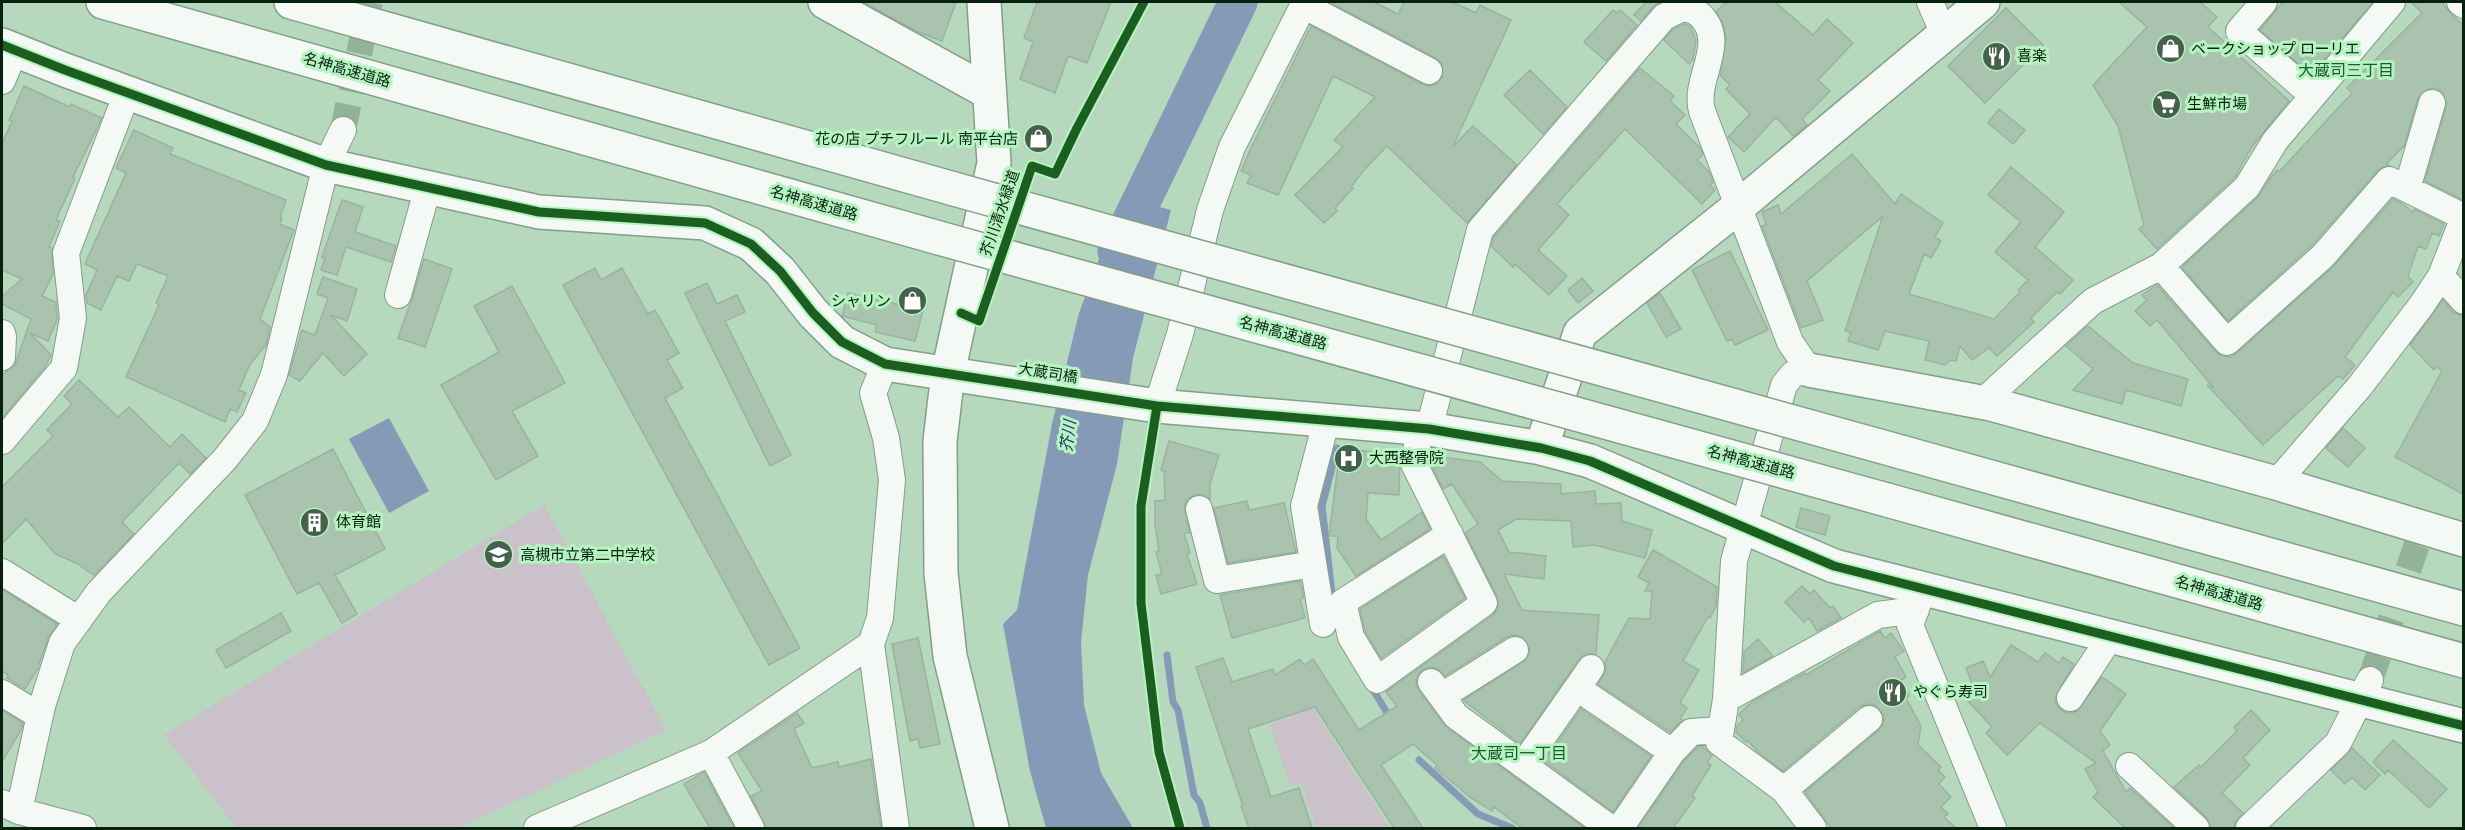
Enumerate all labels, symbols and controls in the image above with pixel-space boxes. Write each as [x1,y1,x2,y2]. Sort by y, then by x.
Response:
shop icon: ベークショップ ローリエ [2154,33,2186,65]
restaurant icon: 喜楽 [1980,40,2012,72]
place label: ベークショップ ローリエ [2191,40,2360,58]
place label: 喜楽 [2017,47,2047,65]
street label: 名神高速道路 [301,49,393,91]
district label: 大蔵司三丁目 [2298,61,2394,80]
supermarket icon: 生鮮市場 [2150,88,2182,120]
place label: 生鮮市場 [2187,95,2247,113]
shop icon: 花の店 プチフルール 南平台店 [1023,123,1055,155]
place label: 花の店 プチフルール 南平台店 [815,130,1018,148]
street label: 芥川清水緑道 [977,168,1023,258]
street label: 名神高速道路 [768,182,860,224]
shop icon: シャリン [896,285,928,317]
place label: シャリン [831,292,891,310]
street label: 名神高速道路 [1237,313,1329,353]
street label: 大蔵司橋 [1017,359,1079,387]
water label: 芥川 [1057,417,1080,453]
hospital icon: 大西整骨院 [1332,442,1364,474]
street label: 名神高速道路 [1705,442,1797,482]
place label: 大西整骨院 [1369,449,1444,467]
building icon: 体育館 [299,506,331,538]
place label: 体育館 [336,513,381,531]
school or university icon: 高槻市立第二中学校 [483,539,515,571]
place label: 高槻市立第二中学校 [520,546,655,564]
street label: 名神高速道路 [2173,572,2265,614]
restaurant icon: やぐら寿司 [1876,676,1908,708]
place label: やぐら寿司 [1913,683,1988,701]
district label: 大蔵司一丁目 [1471,744,1567,763]

